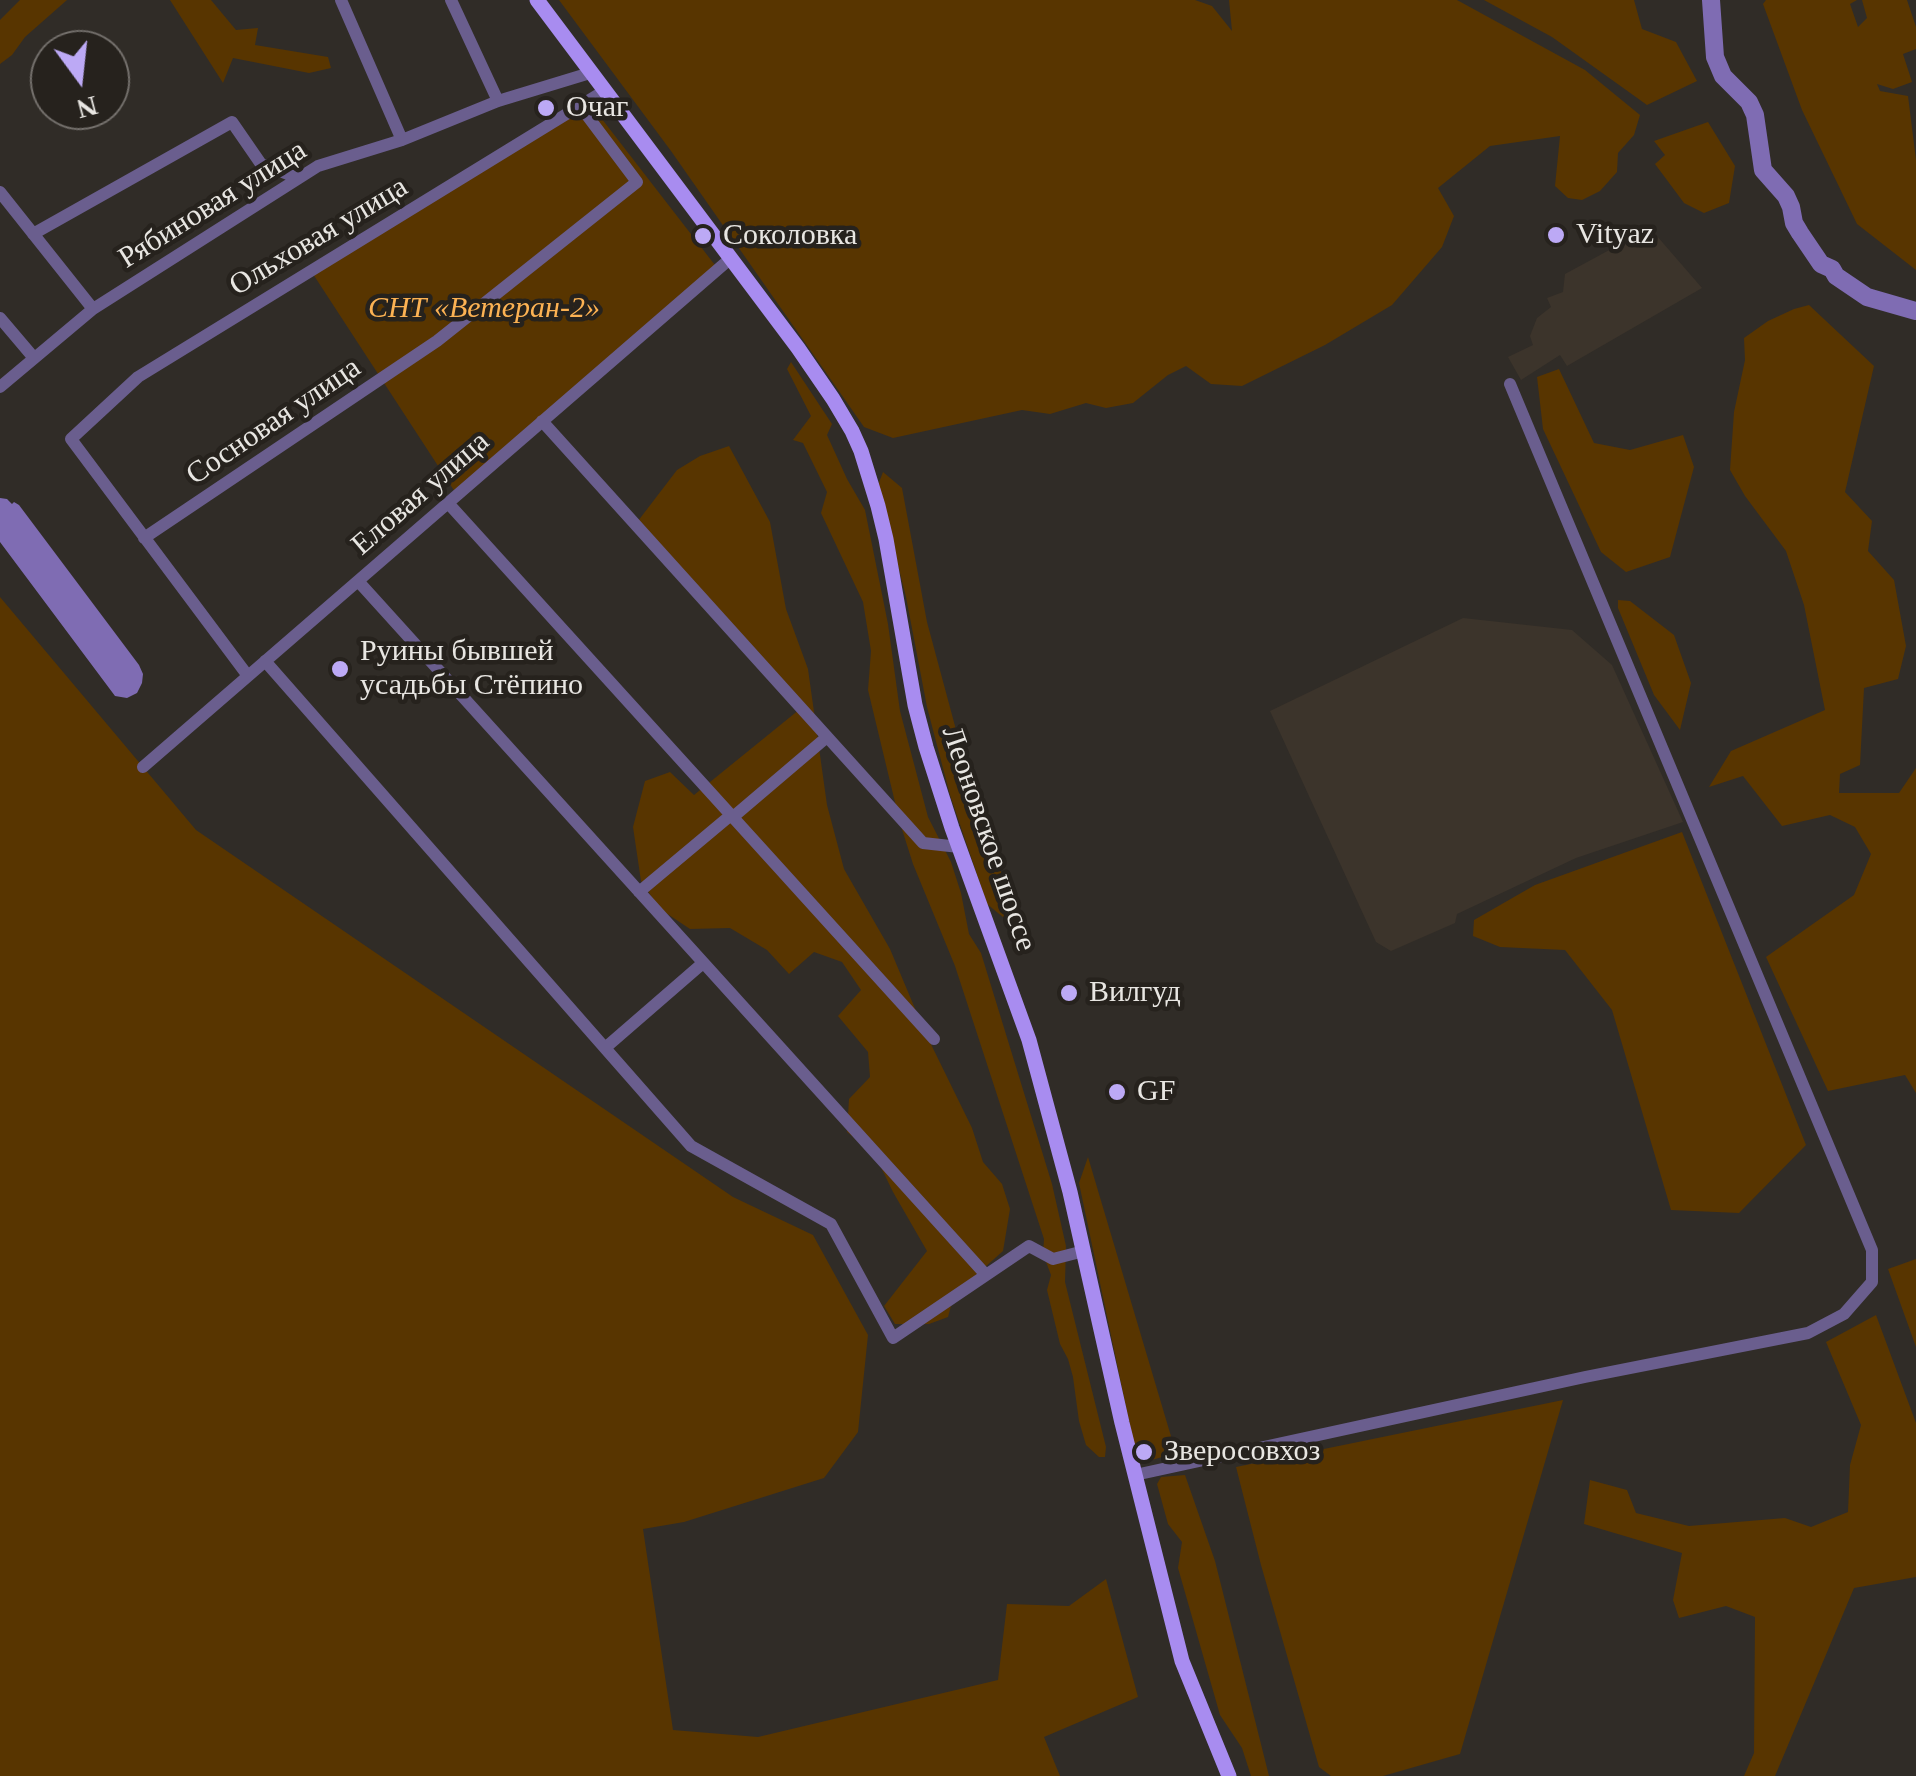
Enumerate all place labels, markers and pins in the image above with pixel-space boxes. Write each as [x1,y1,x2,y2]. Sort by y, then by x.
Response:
place label: Очаг [566,90,628,126]
marker: Очаг [535,97,557,119]
place label: Vityaz [1576,217,1654,253]
place label: Соколовка [723,218,857,254]
marker: Vityaz [1545,224,1567,246]
marker: Соколовка [692,225,714,247]
place label: Руины бывшей усадьбы Стёпино [360,634,583,704]
marker: Руины бывшей усадьбы Стёпино [329,658,351,680]
place label: Вилгуд [1089,975,1181,1011]
marker: Вилгуд [1058,982,1080,1004]
place label: GF [1137,1074,1175,1110]
marker: GF [1106,1081,1128,1103]
place label: Зверосовхоз [1164,1434,1320,1470]
marker: Зверосовхоз [1133,1441,1155,1463]

